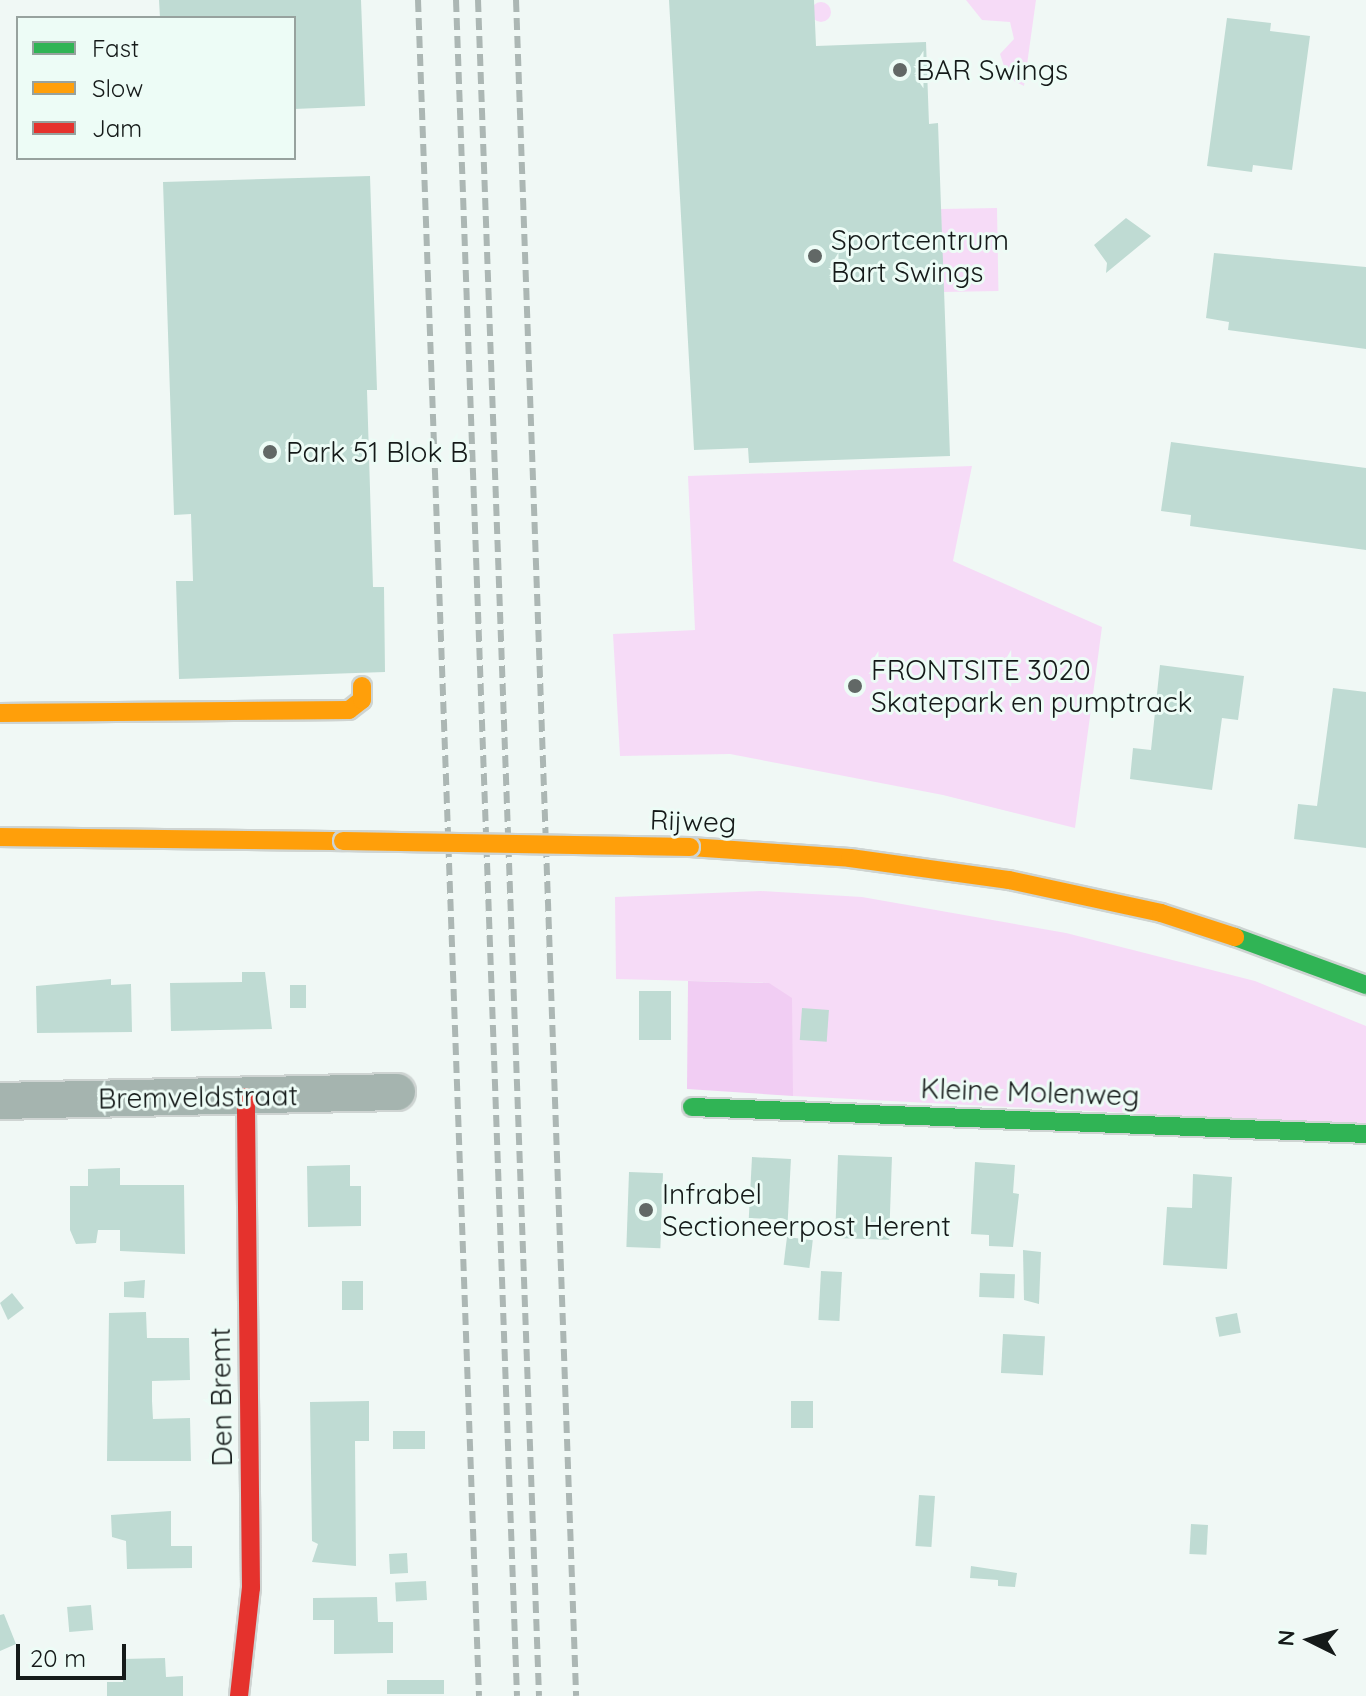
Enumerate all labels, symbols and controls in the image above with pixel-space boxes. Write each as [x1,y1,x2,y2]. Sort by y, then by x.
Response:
legend [16,16,296,160]
text: Fast [92,33,139,63]
place label: BAR Swings [916,53,1068,87]
marker: BAR Swings [891,61,909,79]
text: Slow [92,73,143,103]
text: Jam [92,113,142,143]
place label: Sportcentrum Bart Swings [831,223,1009,289]
marker: Sportcentrum Bart Swings [806,247,824,265]
place label: Park 51 Blok B [286,435,468,469]
marker: Park 51 Blok B [261,443,279,461]
place label: FRONTSITE 3020 Skatepark en pumptrack [871,653,1193,719]
marker: FRONTSITE 3020 Skatepark en pumptrack [846,677,864,695]
street label: Rijweg [649,803,737,839]
street label: Kleine Molenweg [920,1071,1140,1113]
street label: Bremveldstraat [98,1078,298,1116]
place label: Infrabel Sectioneerpost Herent [662,1177,951,1243]
marker: Infrabel Sectioneerpost Herent [637,1201,655,1219]
street label: Den Bremt [203,1327,239,1467]
north arrow [1270,1600,1350,1680]
scale bar [20,1628,130,1678]
text: N [1271,1629,1301,1647]
text: 20 m [30,1643,86,1673]

